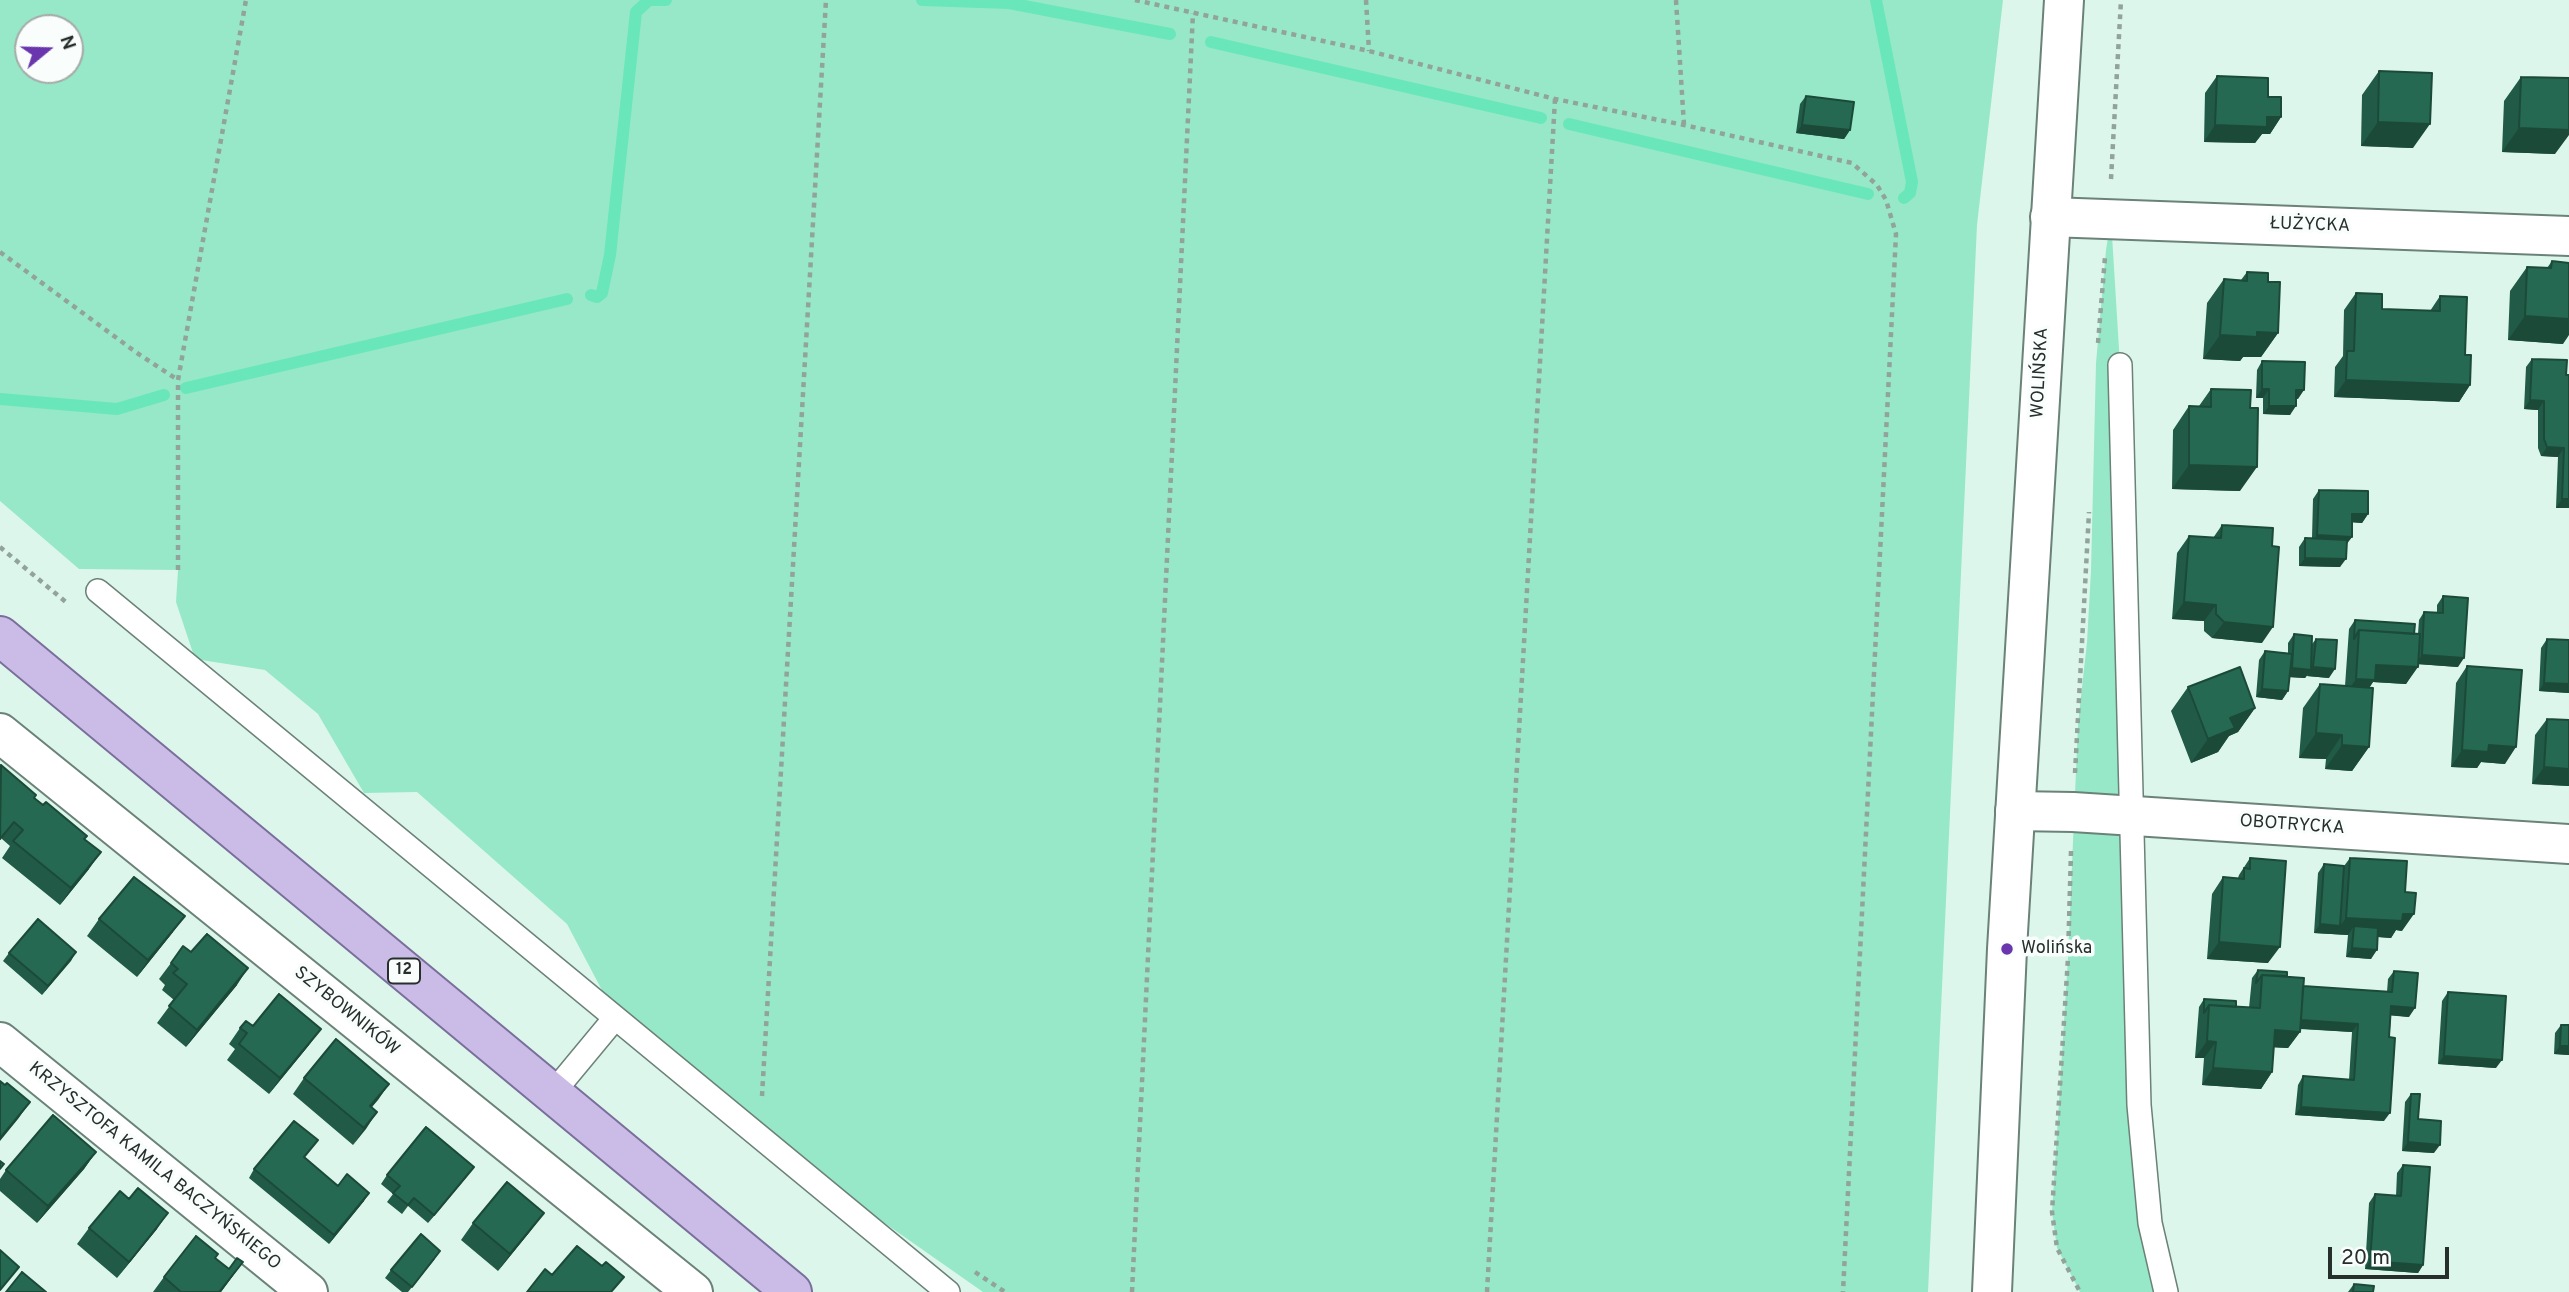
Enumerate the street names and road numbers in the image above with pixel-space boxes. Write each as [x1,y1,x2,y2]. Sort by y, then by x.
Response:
street label: ŁUŻYCKA [2270,214,2350,238]
street label: WOLIŃSKA [2028,327,2054,419]
street label: OBOTRYCKA [2239,812,2345,840]
road number: 12 [388,959,420,984]
street label: SZYBOWNIKÓW [289,963,403,1061]
street label: KRZYSZTOFA KAMILA BACZYŃSKIEGO [23,1058,285,1276]

